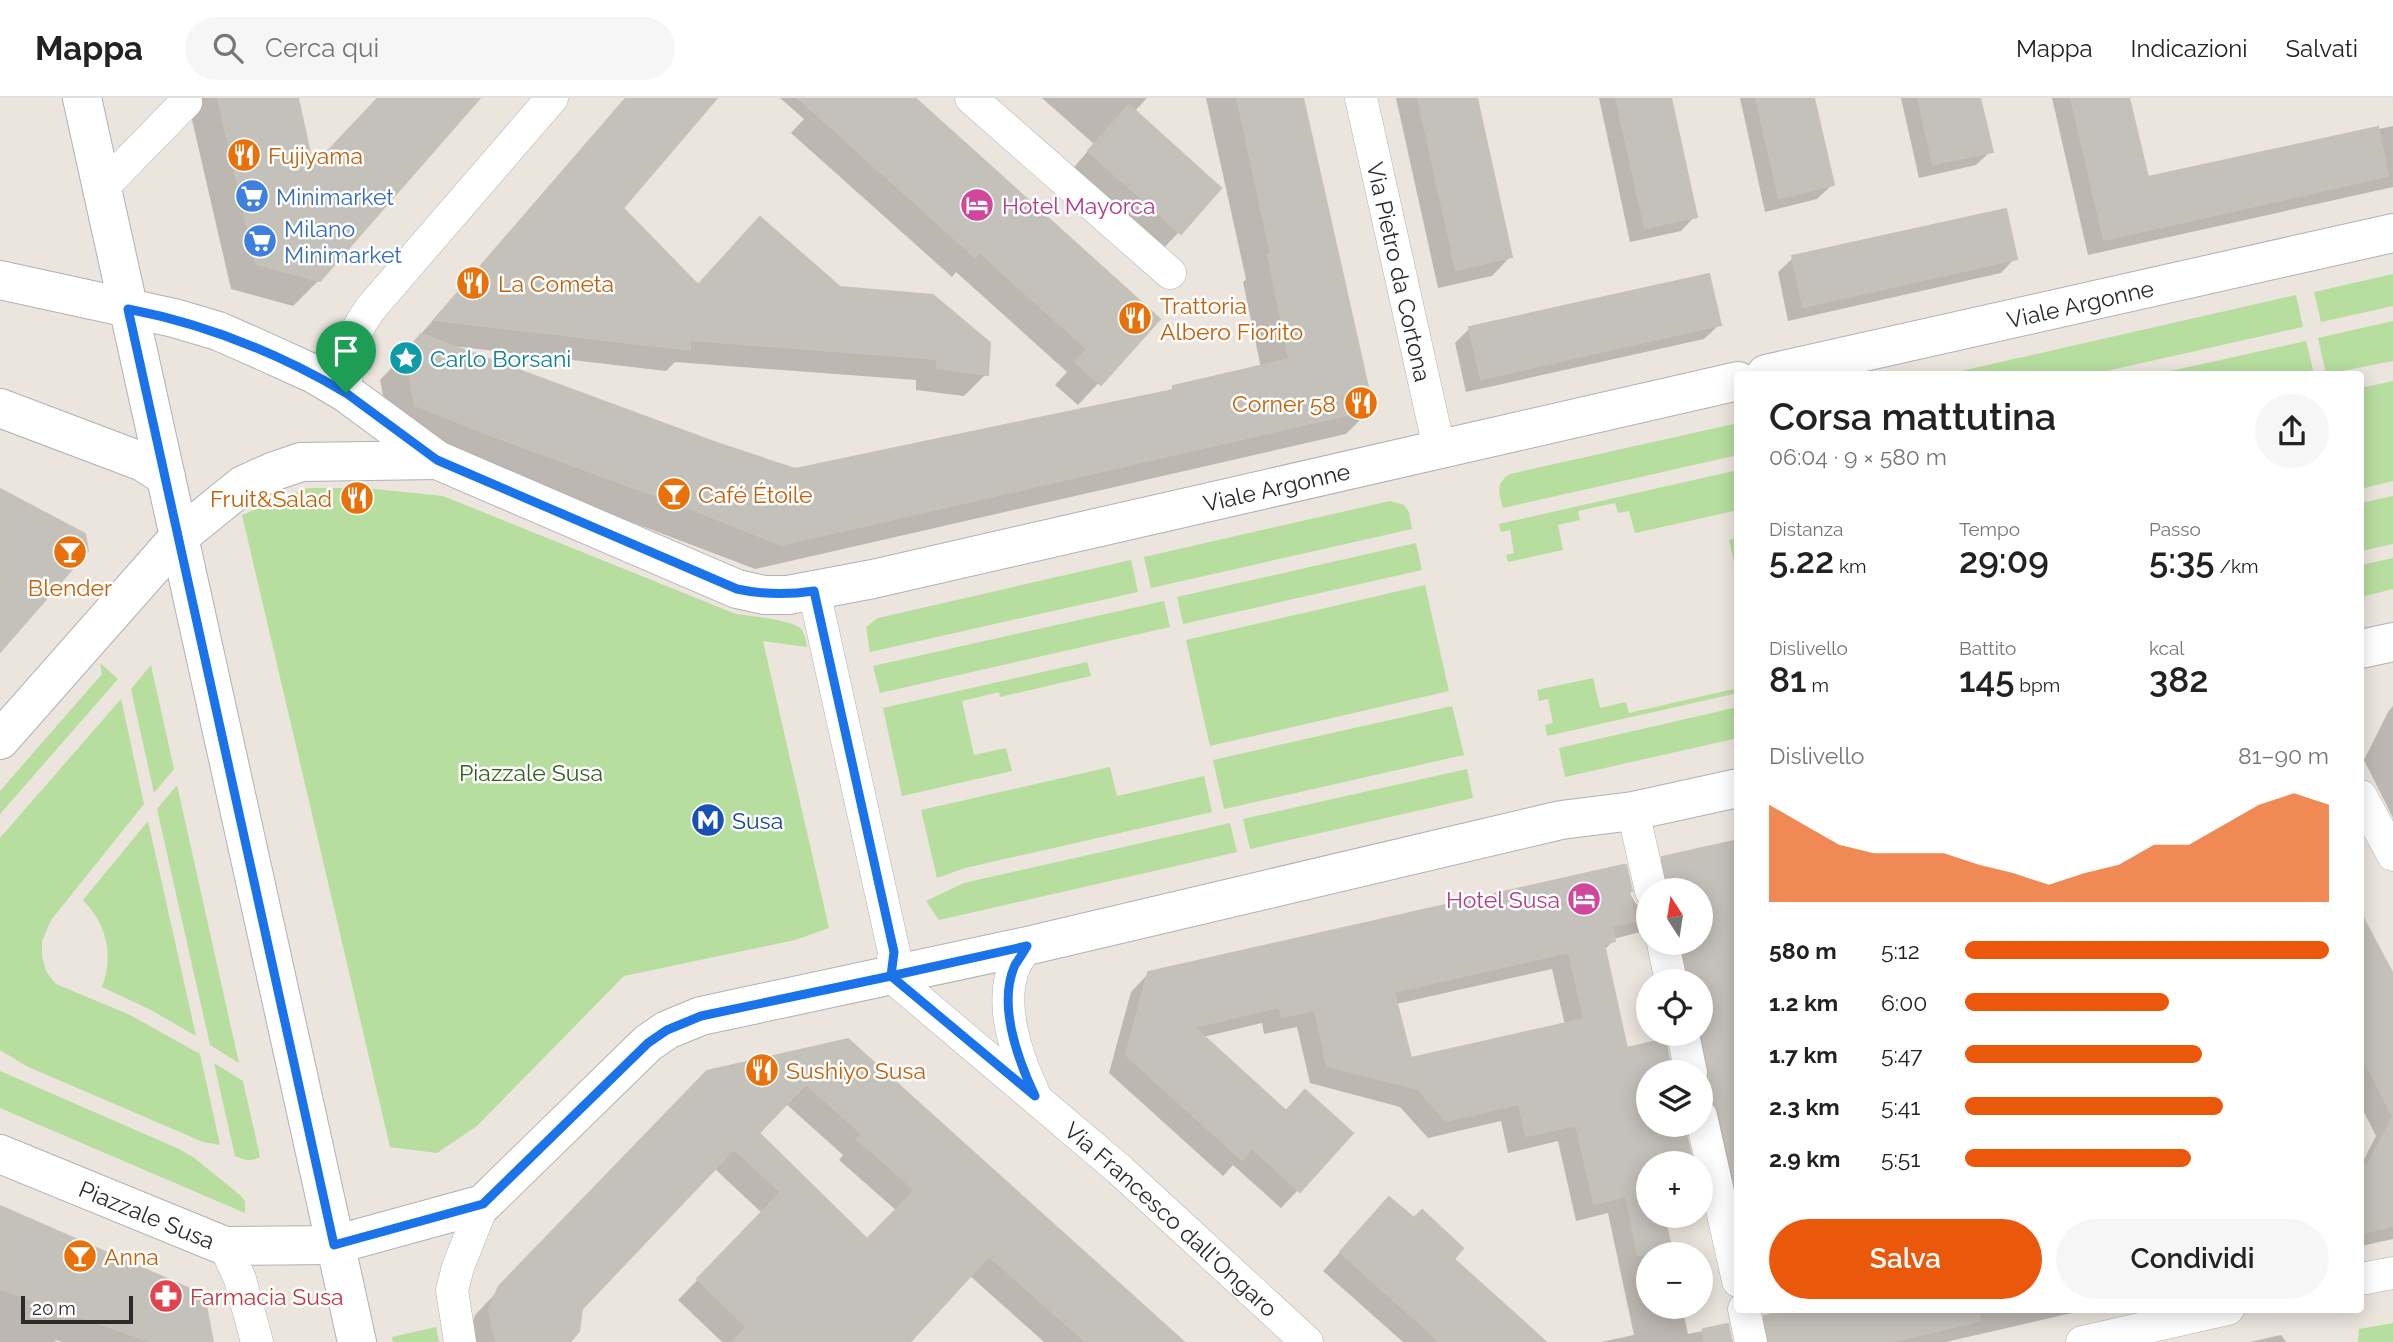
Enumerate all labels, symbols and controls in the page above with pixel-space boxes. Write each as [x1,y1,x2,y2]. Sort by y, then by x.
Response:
search box [185,17,675,80]
text: Mappa [35,29,143,68]
icon: search [209,29,247,67]
text: Cerca qui [265,33,379,63]
text: Mappa [2016,34,2093,63]
text: Indicazioni [2131,34,2248,63]
text: Salvati [2286,34,2358,63]
restaurant icon: Fujiyama [225,136,263,174]
place label: Fujiyama [268,142,363,169]
street label: Via Pietro da Cortona [1362,159,1437,384]
supermarket icon: Minimarket [233,177,271,215]
place label: Minimarket [276,183,394,210]
hotel icon: Hotel Mayorca [958,186,996,224]
place label: Hotel Mayorca [1002,192,1156,219]
place label: Milano Minimarket [284,215,402,268]
supermarket icon: Milano Minimarket [241,222,279,260]
restaurant icon: La Cometa [454,264,492,302]
place label: La Cometa [498,270,614,297]
street label: Viale Argonne [2004,274,2156,333]
place label: Trattoria Albero Fiorito [1160,292,1303,345]
restaurant icon: Trattoria Albero Fiorito [1116,299,1154,337]
pin [316,321,376,393]
icon: arrive [327,332,365,370]
place icon: Carlo Borsani [387,339,425,377]
place label: Carlo Borsani [430,345,571,372]
restaurant icon: Corner 58 [1342,384,1380,422]
place label: Corner 58 [1232,390,1336,417]
text: Corsa mattutina [1769,394,2056,439]
button: share [2255,394,2329,468]
text: 06:04 · 9 × 580 m [1769,443,1947,470]
street label: Viale Argonne [1200,457,1352,517]
bar icon: Café Étoile [655,475,693,513]
restaurant icon: Fruit&Salad [338,479,376,517]
place label: Café Étoile [698,481,813,508]
place label: Fruit&Salad [210,485,332,512]
text: Distanza [1769,518,1843,540]
text: Tempo [1959,518,2020,540]
text: Passo [2149,518,2201,540]
bar icon: Blender [51,533,89,571]
text: 5.22 [1769,540,1834,581]
text: 29:09 [1959,540,2049,581]
text: 5:35 [2149,540,2215,581]
text: km [1834,555,1867,577]
text: /km [2215,555,2258,577]
place label: Blender [28,574,112,601]
text: Dislivello [1769,637,1848,659]
text: Battito [1959,637,2016,659]
text: kcal [2149,637,2185,659]
text: 81 [1769,659,1807,700]
text: 145 [1959,659,2015,700]
text: 382 [2149,659,2208,700]
text: m [1807,674,1829,696]
text: bpm [2015,674,2060,696]
text: Dislivello [1769,742,1864,769]
text: 81–90 m [2238,742,2329,769]
park label: Piazzale Susa [459,759,603,786]
metro station icon: Susa [689,801,727,839]
place label: Susa [732,807,783,834]
north arrow [1636,878,1713,956]
map controls [1636,878,1713,1319]
hotel icon: Hotel Susa [1565,880,1603,918]
place label: Hotel Susa [1446,886,1560,913]
text: 580 m [1769,937,1837,964]
text: 5:12 [1881,937,1920,964]
button: locate [1636,969,1713,1046]
text: 1.2 km [1769,989,1838,1016]
text: 6:00 [1881,989,1927,1016]
text: 1.7 km [1769,1041,1838,1068]
text: 5:47 [1881,1041,1923,1068]
restaurant icon: Sushiyo Susa [743,1051,781,1089]
place label: Sushiyo Susa [786,1057,926,1084]
button: layers [1636,1060,1713,1137]
text: 2.3 km [1769,1093,1840,1120]
text: 5:41 [1881,1093,1920,1120]
street label: Via Francesco dall'Ongaro [1060,1116,1283,1322]
text: 2.9 km [1769,1145,1840,1172]
text: 5:51 [1881,1145,1920,1172]
button: + [1636,1151,1713,1228]
street label: Piazzale Susa [75,1174,219,1254]
button: Salva [1769,1219,2042,1299]
button: Condividi [2056,1219,2329,1299]
bar icon: Anna [61,1237,99,1275]
button: − [1636,1242,1713,1319]
place label: Anna [104,1243,159,1270]
pharmacy icon: Farmacia Susa [147,1277,185,1315]
place label: Farmacia Susa [190,1283,344,1310]
scale bar [21,1293,133,1325]
text: 20 m [32,1297,76,1319]

